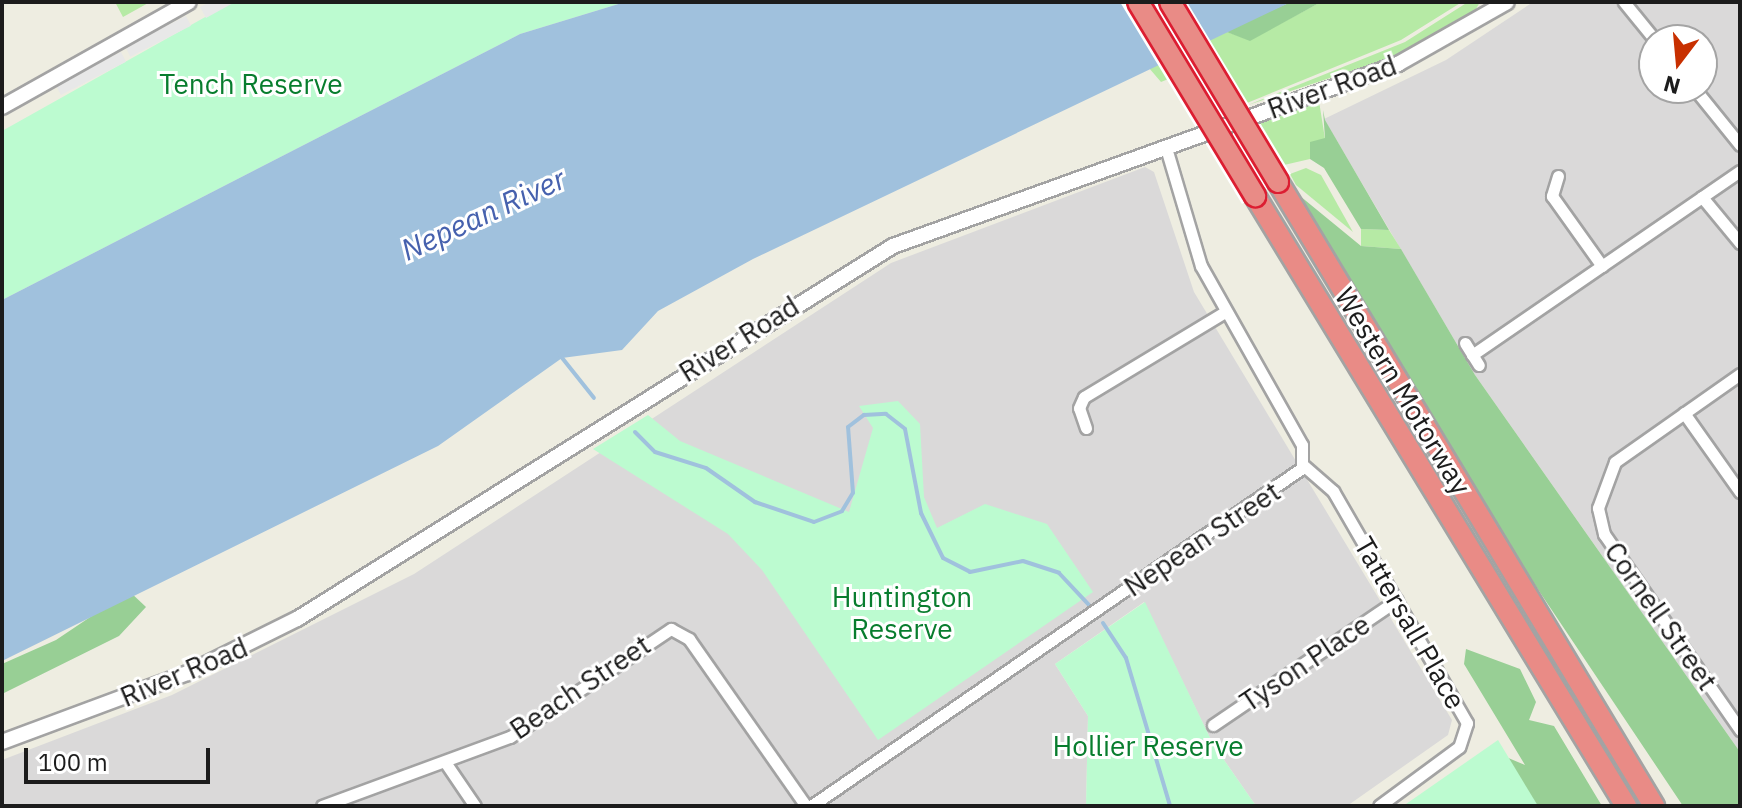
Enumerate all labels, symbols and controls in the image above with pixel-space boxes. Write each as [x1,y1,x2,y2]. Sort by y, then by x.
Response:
north arrow [1638,24,1718,104]
street label: River Road [1263,48,1401,126]
park label: Tench Reserve [159,67,343,101]
text: N [1660,69,1683,102]
water label: Nepean River [395,160,571,268]
street label: Western Motorway [1328,281,1478,501]
street label: River Road [673,289,805,389]
street label: Nepean Street [1118,474,1286,604]
street label: Tattersall Place [1347,531,1473,715]
street label: Cornell Street [1598,535,1724,697]
park label: Huntington Reserve [832,580,972,646]
street label: Tyson Place [1234,607,1376,719]
street label: Beach Street [503,628,657,746]
street label: River Road [115,630,253,714]
park label: Hollier Reserve [1052,729,1244,763]
scale bar [28,732,214,782]
text: 100 m [38,746,108,778]

